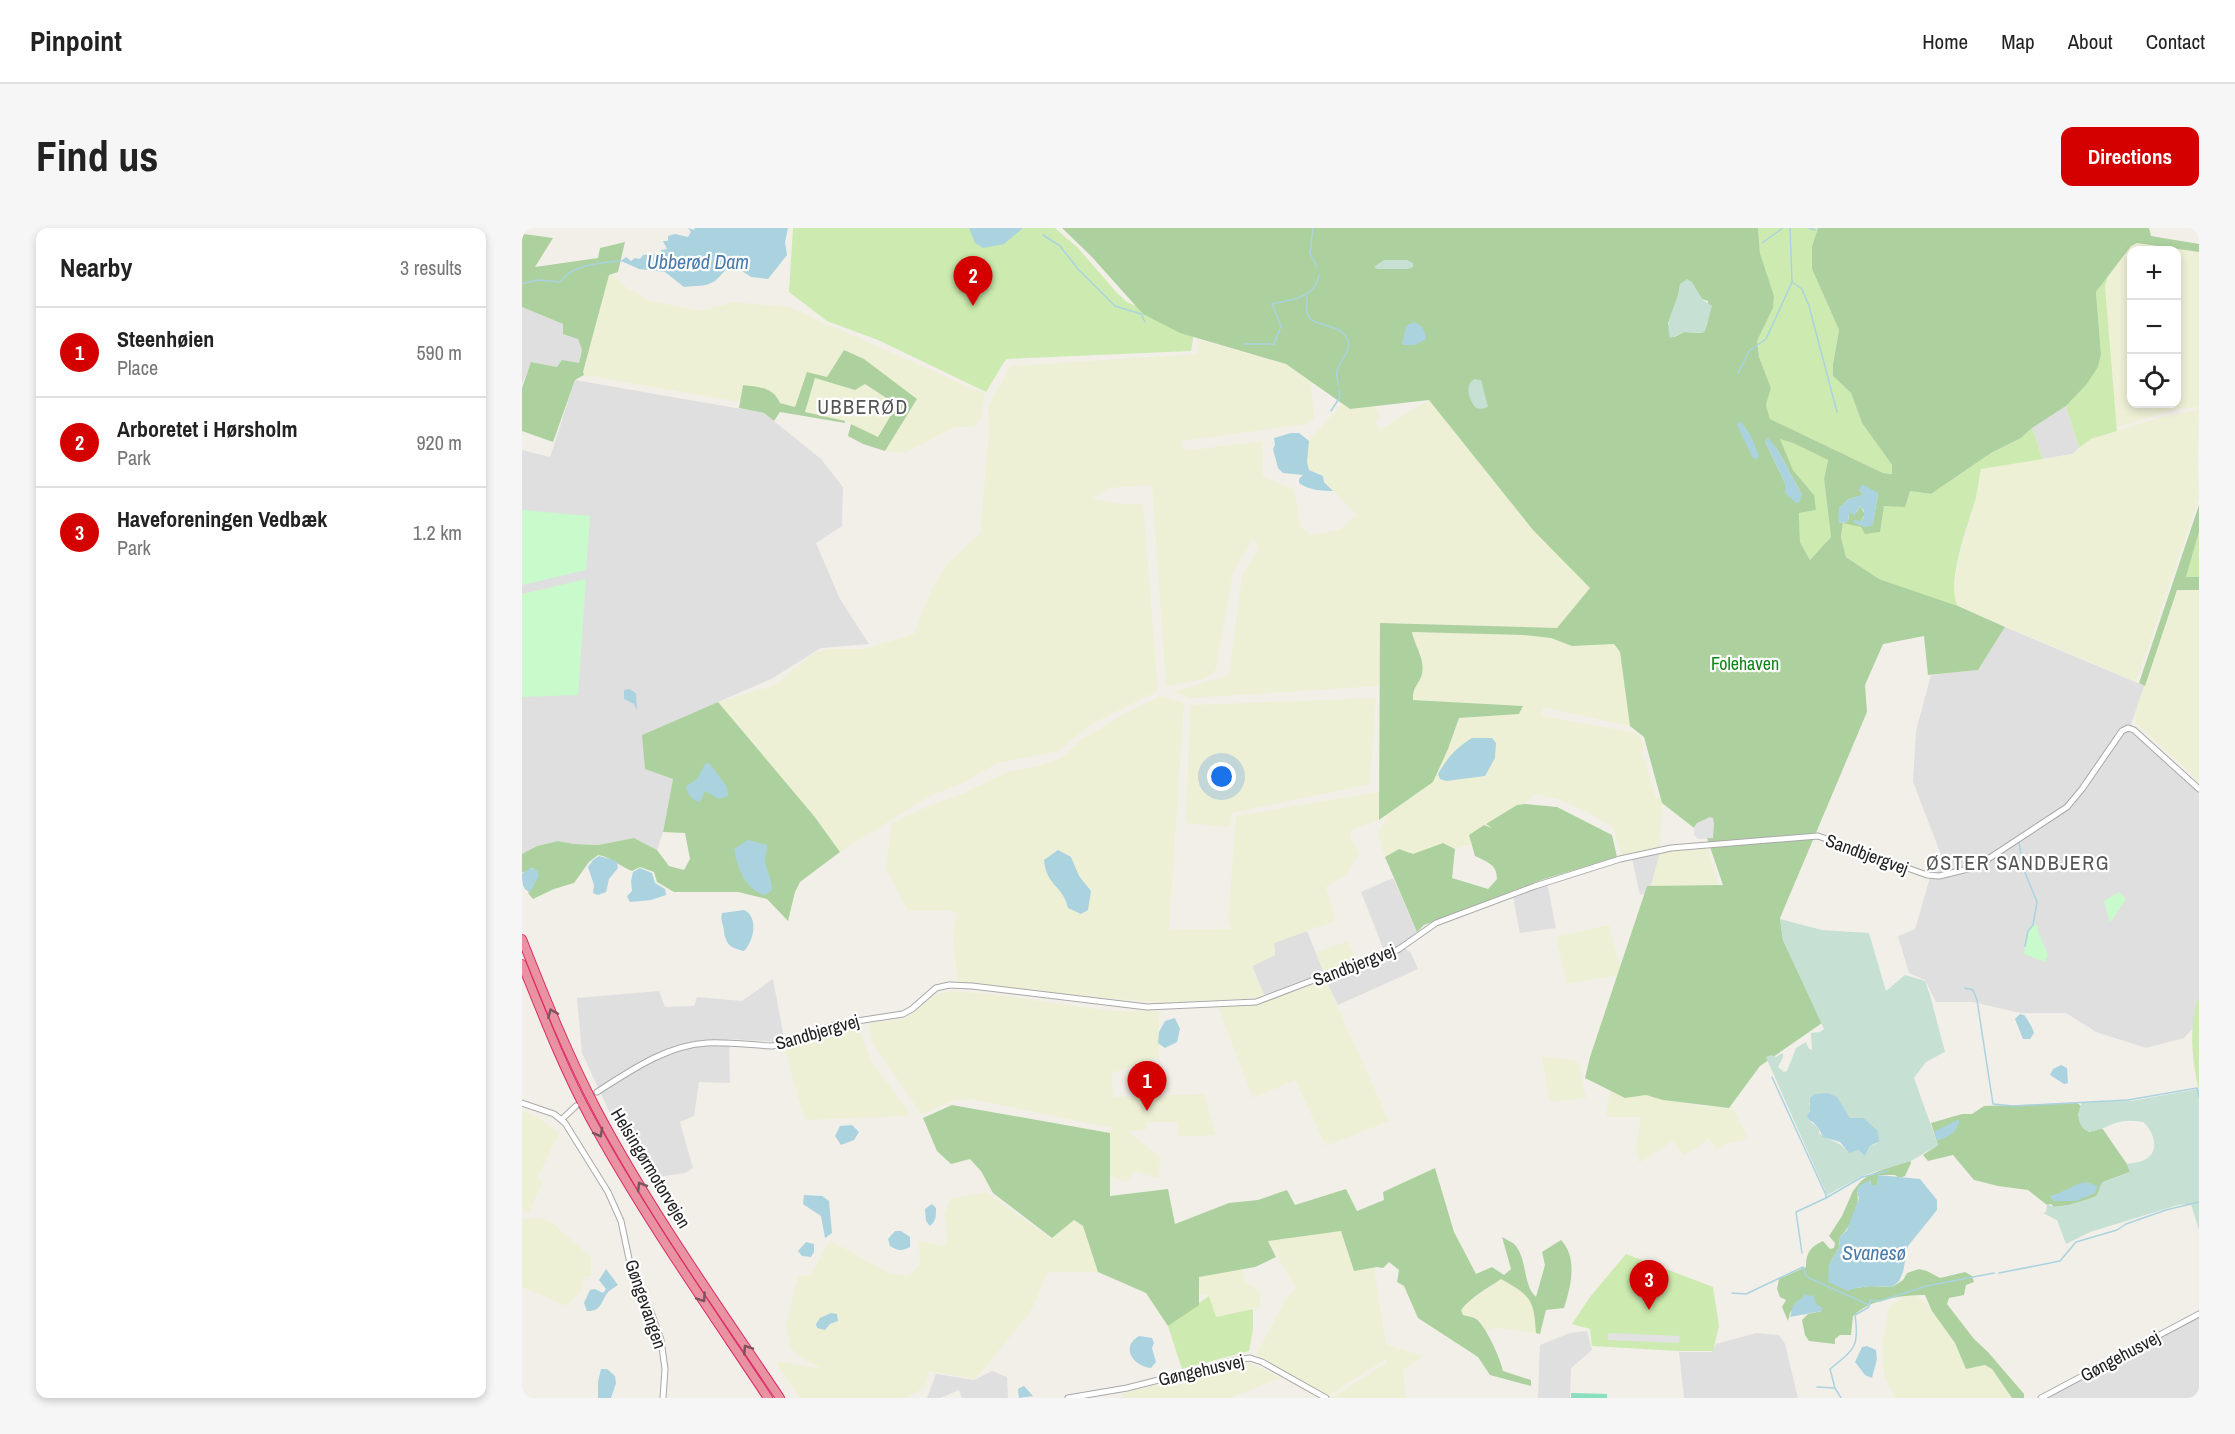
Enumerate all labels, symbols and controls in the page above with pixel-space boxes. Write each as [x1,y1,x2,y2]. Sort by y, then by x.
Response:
text: Pinpoint [30,22,122,60]
text: Home [1922,27,1968,56]
text: Map [2001,27,2035,56]
text: About [2068,27,2113,56]
text: Contact [2146,27,2205,56]
button: Directions [2061,127,2199,186]
text: Find us [36,128,158,184]
map controls [2127,246,2181,408]
button: + [2127,246,2181,300]
water label: Ubberød Dam [647,248,749,275]
text: Nearby [60,250,132,285]
text: 3 results [400,254,462,281]
pin: 2 [954,256,992,306]
button: − [2127,300,2181,354]
text: Steenhøien [117,324,214,354]
text: 1 [75,339,84,366]
text: 590 m [416,339,462,366]
text: Place [117,354,158,381]
button: locate [2127,354,2181,408]
district label: UBBERØD [817,393,909,420]
text: Arboretet i Hørsholm [117,414,297,444]
text: 2 [75,429,84,456]
text: 920 m [416,429,462,456]
text: Park [117,444,151,471]
text: Haveforeningen Vedbæk [117,504,327,534]
text: 3 [75,519,84,546]
text: 1.2 km [413,519,462,546]
text: Park [117,534,151,561]
park label: Folehaven [1711,651,1779,676]
your location [1207,762,1236,791]
street label: Sandbjergvej [1822,828,1912,880]
district label: ØSTER SANDBJERG [1926,849,2110,876]
street label: Sandbjergvej [1309,938,1399,992]
one-way arrow [547,1008,559,1019]
street label: Sandbjergvej [772,1008,862,1056]
pin: 1 [1128,1062,1166,1111]
street label: Helsingørmotorvejen [605,1103,697,1233]
one-way arrow [592,1127,603,1137]
one-way arrow [636,1182,648,1192]
water label: Svanesø [1842,1239,1906,1266]
street label: Gøngevangen [619,1256,673,1352]
pin: 3 [1630,1260,1668,1310]
one-way arrow [695,1291,706,1302]
street label: Gøngehusvej [2076,1325,2164,1387]
one-way arrow [743,1345,754,1356]
street label: Gøngehusvej [1156,1348,1246,1392]

